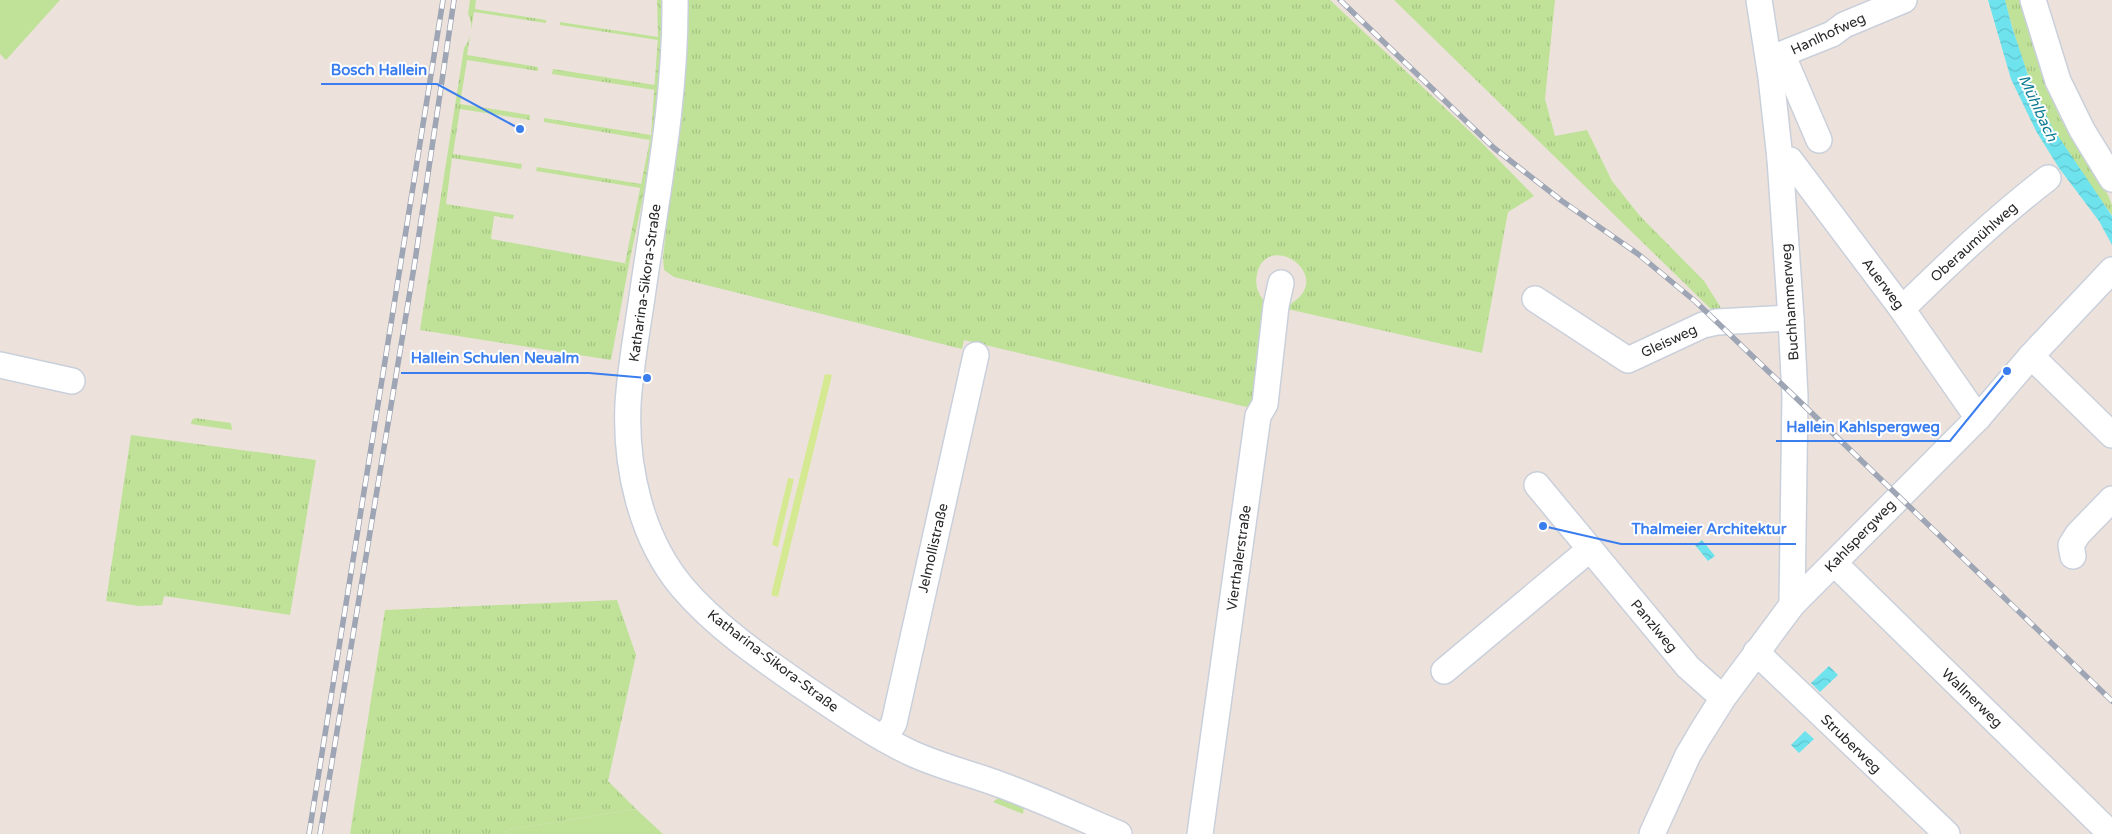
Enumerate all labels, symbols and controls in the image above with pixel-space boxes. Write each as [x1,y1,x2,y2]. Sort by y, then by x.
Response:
street label: Hanlhofweg [1788,9,1868,59]
callout: Bosch Hallein [321,54,437,84]
text: Bosch Hallein [331,61,427,79]
water label: Mühlbach [2015,72,2062,145]
street label: Oberaumühlweg [1927,199,2021,285]
street label: Katharina-Sikora-Straße [625,203,665,363]
street label: Buchhammerweg [1777,243,1803,361]
street label: Auerweg [1858,255,1908,313]
street label: Gleisweg [1638,321,1700,361]
callout: Hallein Schulen Neualm [401,343,589,373]
text: Hallein Schulen Neualm [411,349,579,367]
callout: Hallein Kahlspergweg [1776,411,1950,441]
text: Hallein Kahlspergweg [1786,418,1940,437]
street label: Kahlspergweg [1821,496,1899,576]
street label: Jelmollistraße [914,501,952,594]
street label: Vierthalerstraße [1223,504,1255,612]
callout: Thalmeier Architektur [1621,514,1796,544]
text: Thalmeier Architektur [1631,520,1787,538]
street label: Panzlweg [1627,596,1681,656]
street label: Katharina-Sikora-Straße [704,606,842,716]
street label: Wallnerweg [1938,665,2006,731]
street label: Struberweg [1817,711,1885,777]

